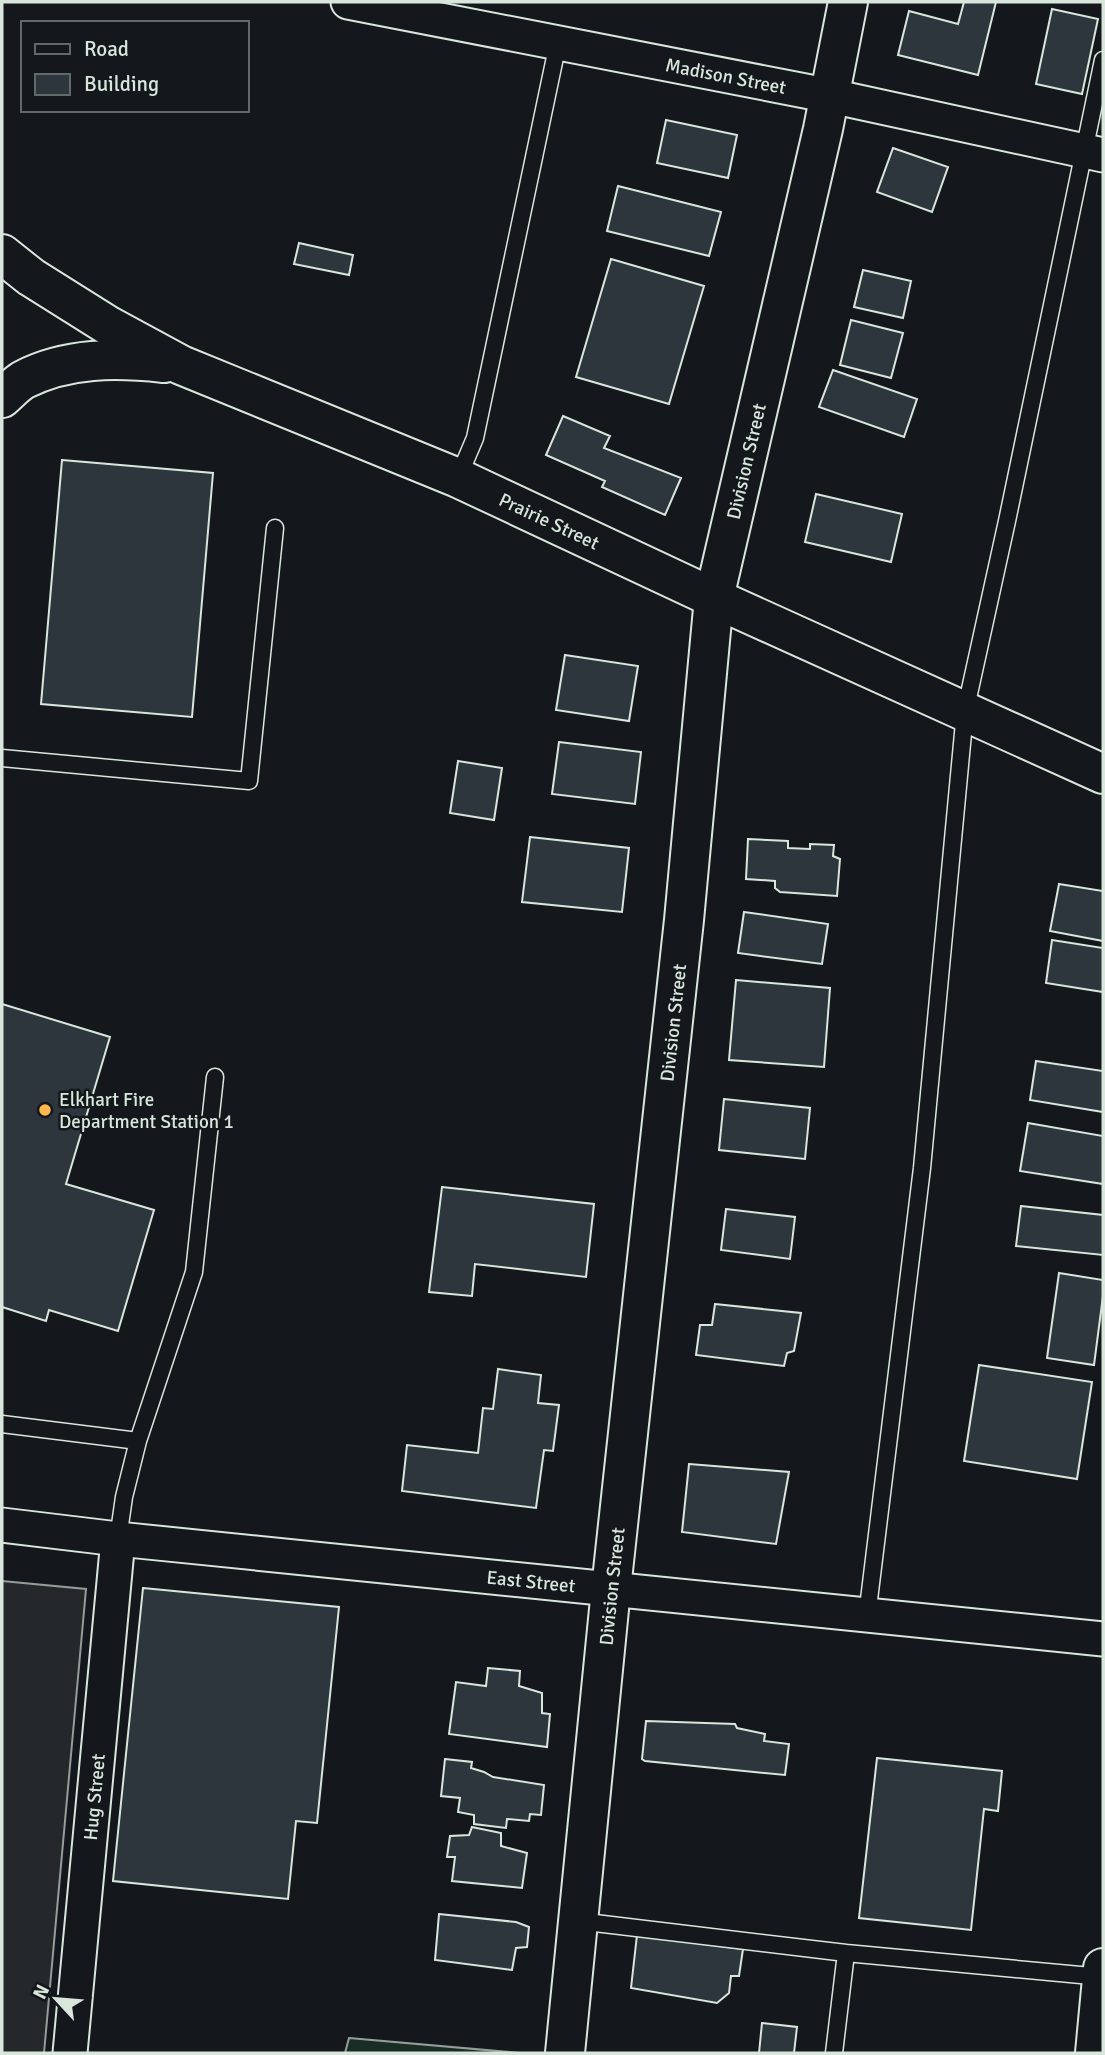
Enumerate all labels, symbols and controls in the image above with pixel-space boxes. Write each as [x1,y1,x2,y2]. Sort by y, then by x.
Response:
legend [21,21,248,112]
text: Road [84,36,129,62]
street label: Madison Street [663,53,788,100]
text: Building [84,71,159,97]
street label: Division Street [722,401,772,522]
street label: Prairie Street [495,488,603,556]
street label: Division Street [655,962,692,1083]
place label: Elkhart Fire Department Station 1 [59,1088,234,1134]
marker: Elkhart Fire Department Station 1 [37,1102,53,1118]
street label: Division Street [594,1526,631,1646]
street label: East Street [485,1565,577,1598]
street label: Hug Street [79,1752,111,1842]
north arrow [21,1964,91,2034]
text: N [28,1981,55,2003]

